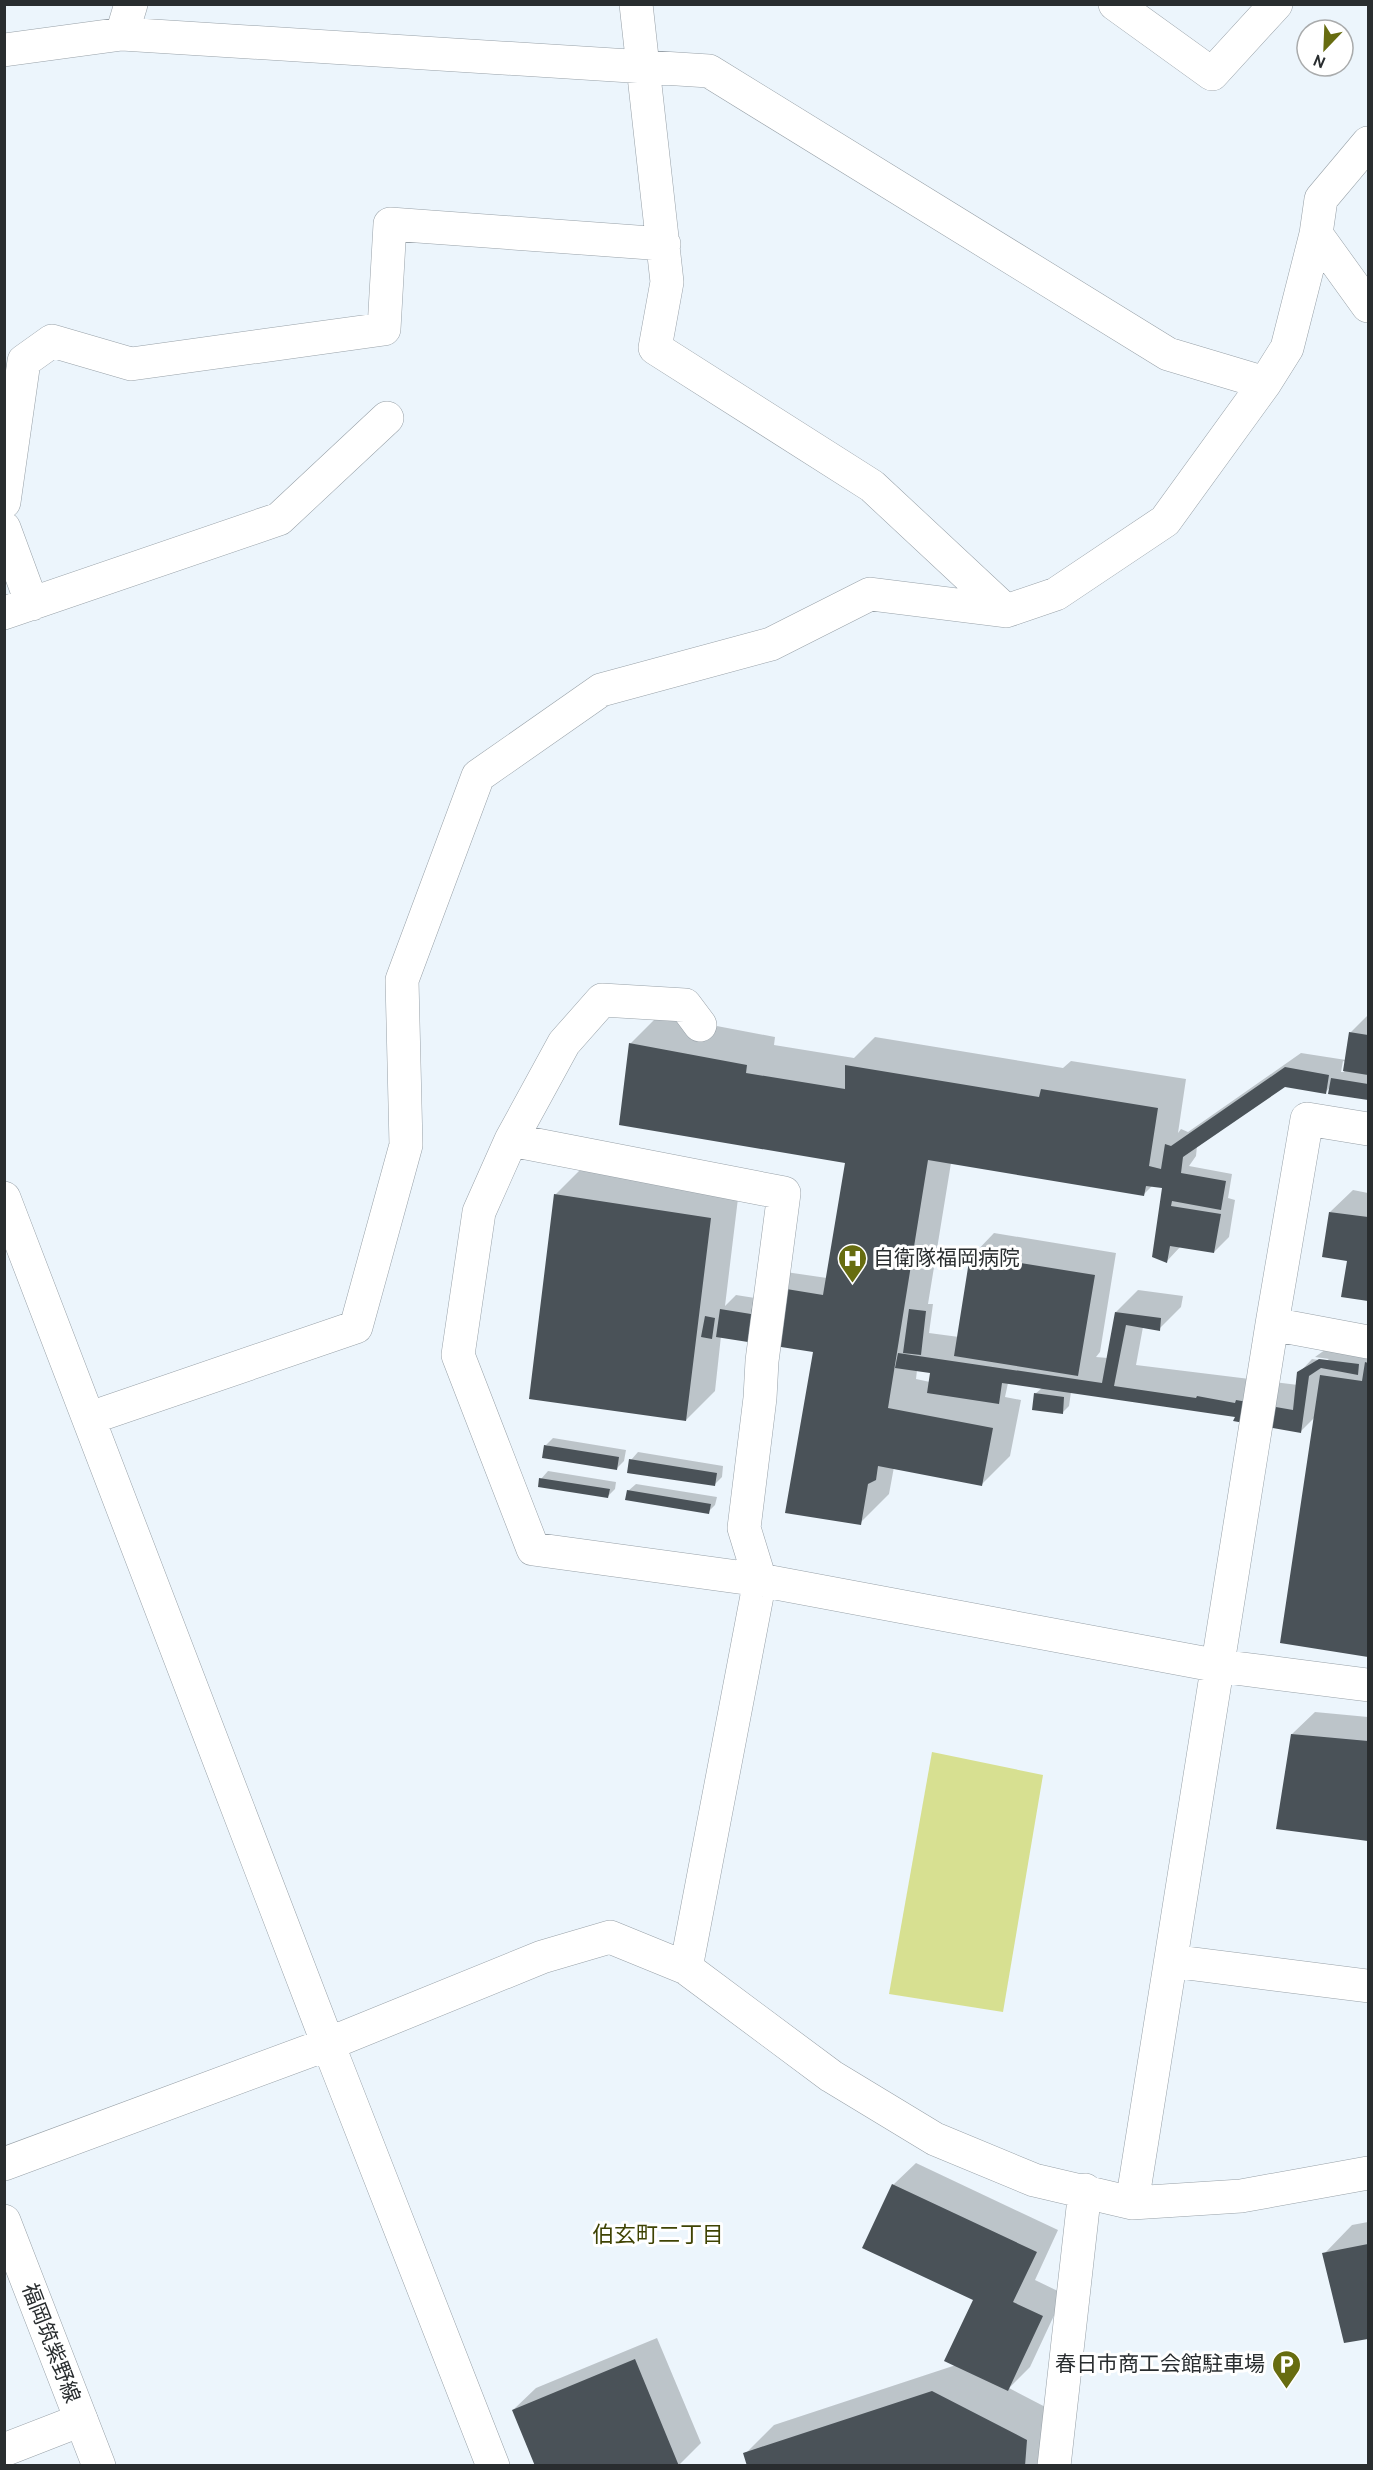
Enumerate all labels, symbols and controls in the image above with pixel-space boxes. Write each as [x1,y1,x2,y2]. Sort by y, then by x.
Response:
north arrow [1295,18,1355,78]
text: N [1310,50,1328,72]
hospital icon: 自衛隊福岡病院 [836,1242,868,1284]
place label: 自衛隊福岡病院 [873,1245,1020,1270]
district label: 伯玄町二丁目 [592,2221,724,2248]
street label: 福岡筑紫野線 [17,2280,86,2406]
parking icon: 春日市商工会館駐車場 [1270,2348,1302,2390]
place label: 春日市商工会館駐車場 [1055,2351,1265,2376]

